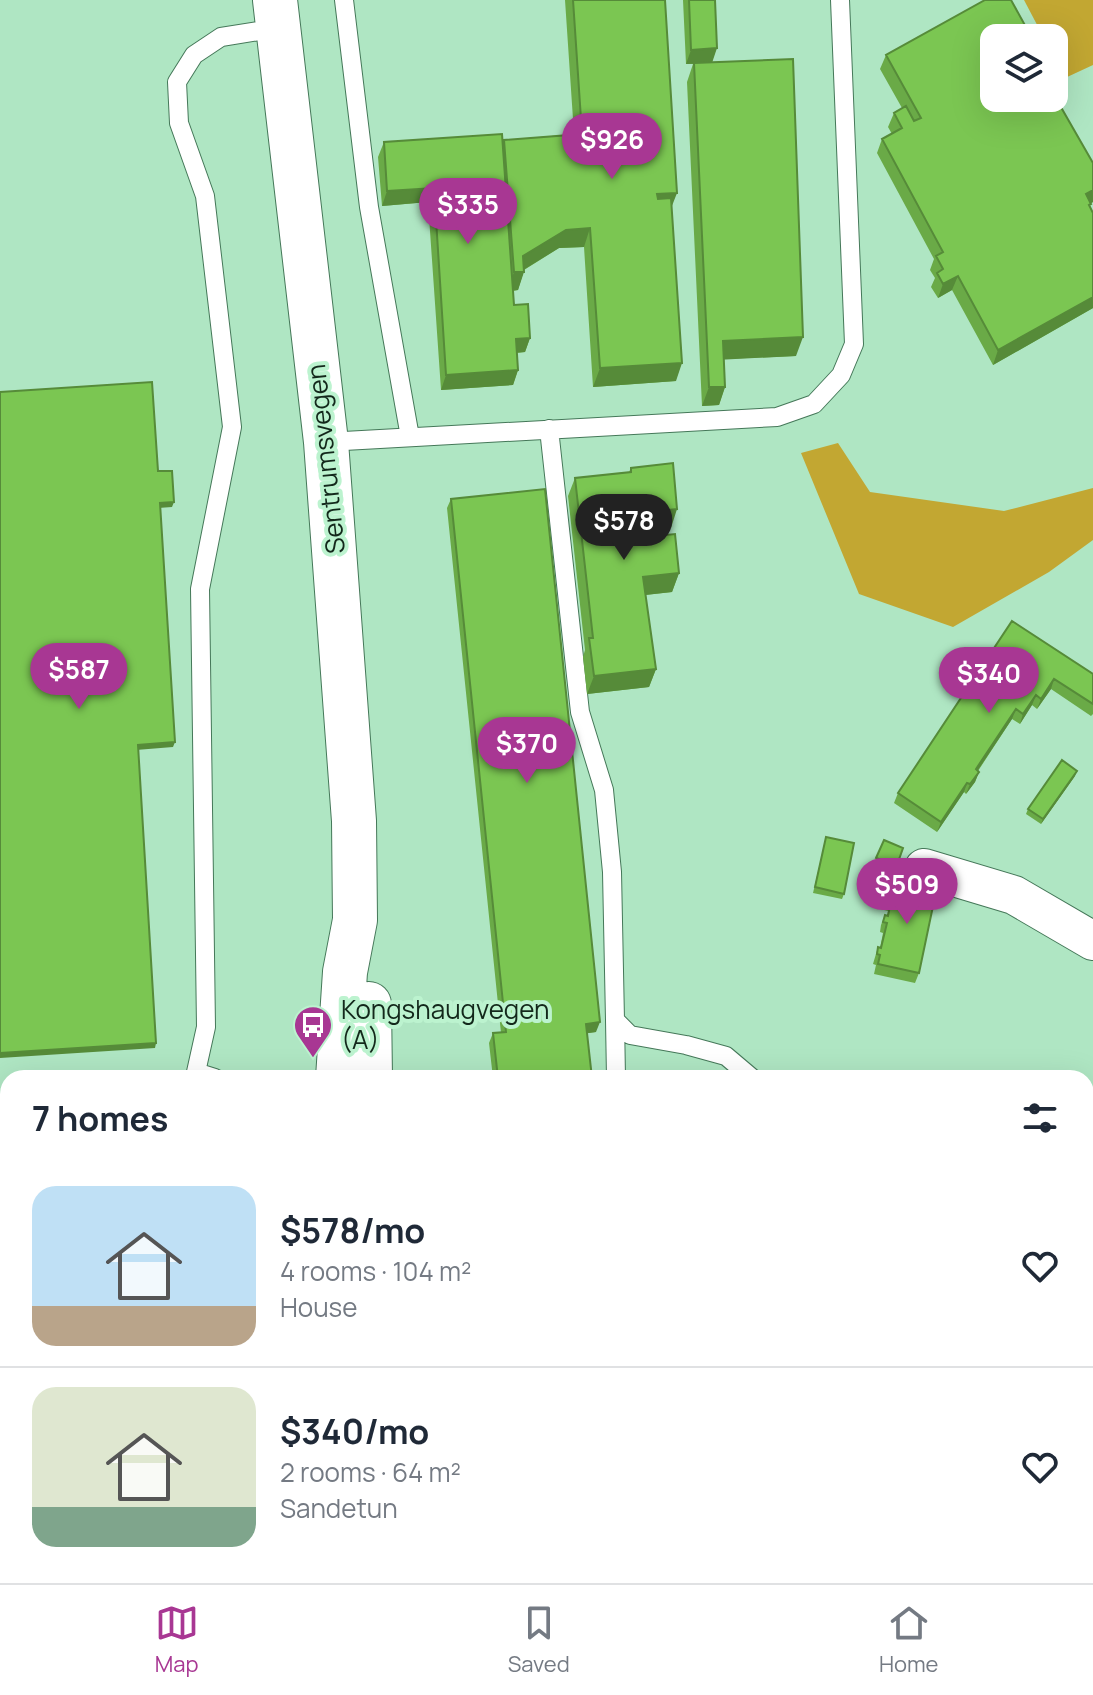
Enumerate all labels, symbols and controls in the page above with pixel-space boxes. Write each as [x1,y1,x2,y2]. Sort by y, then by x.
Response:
map controls [980,24,1068,112]
button: layers [980,24,1068,112]
pin: $926 [565,113,659,181]
text: $926 [580,121,644,157]
pin: $335 [421,178,515,246]
text: $335 [437,186,499,222]
street label: Sentrumsvegen [297,363,353,556]
pin: $578 [577,494,671,562]
text: $578 [593,502,655,538]
pin: $587 [32,643,126,711]
pin: $340 [942,647,1036,715]
text: $587 [48,651,110,687]
text: $340 [957,655,1021,691]
pin: $370 [480,717,574,785]
text: $370 [496,725,558,761]
pin: $509 [860,858,954,926]
text: $509 [875,866,939,902]
place label: Kongshaugvegen (A) [341,991,550,1057]
bus stop icon: Kongshaugvegen (A) [292,1004,334,1059]
text: 7 homes [32,1095,168,1141]
icon: filters [1018,1096,1062,1140]
text: $578/mo [280,1207,425,1253]
icon: home [96,1218,192,1314]
icon: heart [1018,1244,1062,1288]
text: 4 rooms · 104 m² [280,1253,471,1289]
text: House [280,1289,357,1325]
text: $340/mo [280,1408,429,1454]
icon: home [96,1419,192,1515]
icon: heart [1018,1445,1062,1489]
text: 2 rooms · 64 m² [280,1454,461,1490]
text: Sandetun [280,1490,398,1526]
tab: Map [155,1601,199,1679]
tab: Saved [508,1601,570,1679]
tab: Home [879,1601,938,1679]

